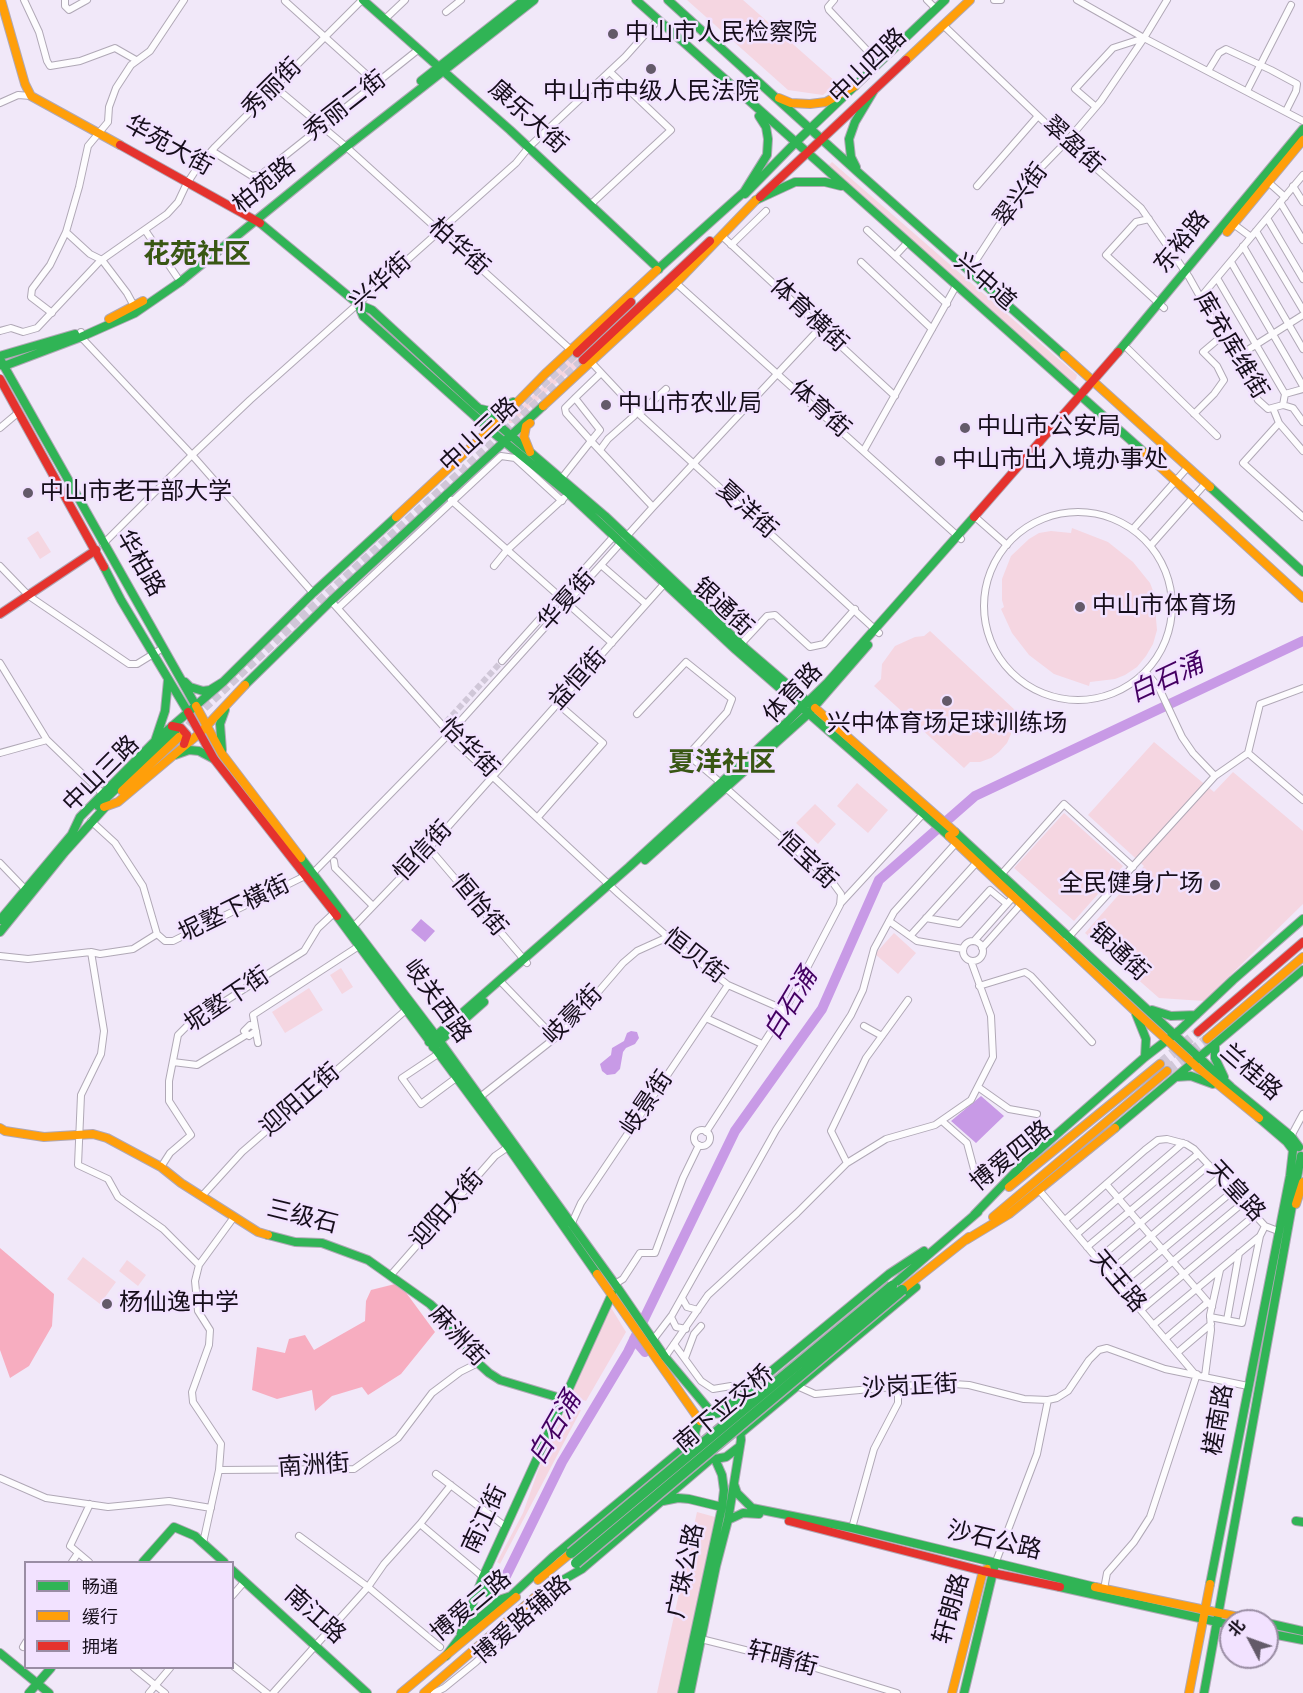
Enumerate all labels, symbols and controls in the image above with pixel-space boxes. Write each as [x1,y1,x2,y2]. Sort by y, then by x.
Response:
place label: 中山市人民检察院 [625,20,817,48]
street label: 中山四路 [824,23,914,111]
marker: 中山市人民检察院 [606,27,620,41]
street label: 秀丽街 [237,53,309,125]
marker: 中山市中级人民法院 [644,62,658,76]
street label: 秀丽二街 [299,66,393,148]
street label: 康乐大街 [482,75,572,161]
place label: 中山市中级人民法院 [543,79,759,107]
street label: 华苑大街 [119,111,217,183]
street label: 翠盈街 [1036,111,1108,181]
street label: 柏苑路 [228,152,302,220]
street label: 翠兴街 [989,159,1055,233]
street label: 东裕路 [1149,206,1217,280]
street label: 柏华街 [422,213,494,283]
district label: 花苑社区 [143,240,251,272]
street label: 兴华街 [346,248,418,318]
street label: 兴中道 [947,249,1021,317]
street label: 体育横街 [763,273,853,359]
street label: 库充库维街 [1187,287,1273,405]
street label: 体育街 [783,375,855,445]
place label: 中山市农业局 [618,391,762,419]
street label: 中山三路 [435,393,525,479]
marker: 中山市农业局 [599,398,613,412]
place label: 中山市公安局 [977,414,1121,442]
marker: 中山市公安局 [958,421,972,435]
place label: 中山市出入境办事处 [952,447,1168,475]
marker: 中山市出入境办事处 [933,454,947,468]
street label: 夏洋街 [710,476,782,546]
place label: 中山市老干部大学 [40,479,232,507]
marker: 中山市老干部大学 [21,486,35,500]
street label: 华柏路 [109,526,169,602]
street label: 华夏街 [533,565,603,637]
street label: 银通街 [686,573,758,643]
place label: 中山市体育场 [1092,593,1236,621]
marker: 中山市体育场 [1073,600,1087,614]
street label: 益恒街 [544,644,614,716]
water label: 白石涌 [1125,649,1209,711]
street label: 体育路 [759,658,829,730]
marker: 兴中体育场足球训练场 [940,694,954,708]
place label: 兴中体育场足球训练场 [827,711,1067,739]
street label: 怡华街 [432,713,504,785]
street label: 中山三路 [58,731,146,819]
district label: 夏洋社区 [668,748,776,780]
street label: 恒信街 [389,816,459,888]
street label: 恒宝街 [770,826,842,896]
street label: 恒怡街 [444,869,512,943]
street label: 坭墪下橫街 [175,871,295,949]
place label: 全民健身广场 [1059,871,1203,899]
marker: 全民健身广场 [1208,878,1222,892]
street label: 银通街 [1082,918,1154,988]
street label: 恒贝街 [657,923,731,991]
street label: 岐关西路 [396,955,476,1049]
street label: 坭墪下街 [180,962,276,1040]
water label: 白石涌 [759,964,825,1046]
street label: 岐豪街 [538,980,610,1052]
street label: 兰桂路 [1213,1039,1287,1107]
street label: 迎阳正街 [255,1059,347,1143]
street label: 岐景街 [616,1066,680,1142]
street label: 博爱四路 [966,1116,1058,1198]
street label: 天皇路 [1200,1156,1270,1228]
street label: 迎阳大街 [405,1165,491,1255]
street label: 三级石 [264,1195,340,1241]
street label: 天王路 [1083,1245,1151,1319]
place label: 杨仙逸中学 [119,1290,239,1318]
marker: 杨仙逸中学 [100,1297,114,1311]
street label: 麻洲街 [422,1301,492,1373]
street label: 南下立交桥 [670,1360,780,1460]
street label: 沙岗正街 [861,1371,959,1405]
street label: 槎南路 [1200,1382,1240,1458]
water label: 白石涌 [523,1387,589,1471]
street label: 南洲街 [277,1450,351,1484]
street label: 南江街 [458,1481,514,1559]
street label: 沙石公路 [944,1517,1044,1567]
street label: 广珠公路 [663,1521,711,1621]
legend [24,1561,234,1669]
street label: 博爱三路 [426,1565,518,1649]
street label: 轩朗路 [929,1570,977,1648]
street label: 博爱路辅路 [468,1571,578,1671]
text: 畅通 [82,1574,118,1600]
street label: 南江路 [278,1581,350,1651]
text: 缓行 [82,1604,118,1630]
north arrow [1219,1609,1279,1669]
text: 北 [1223,1615,1250,1642]
text: 拥堵 [82,1634,118,1660]
street label: 轩晴街 [743,1637,821,1683]

